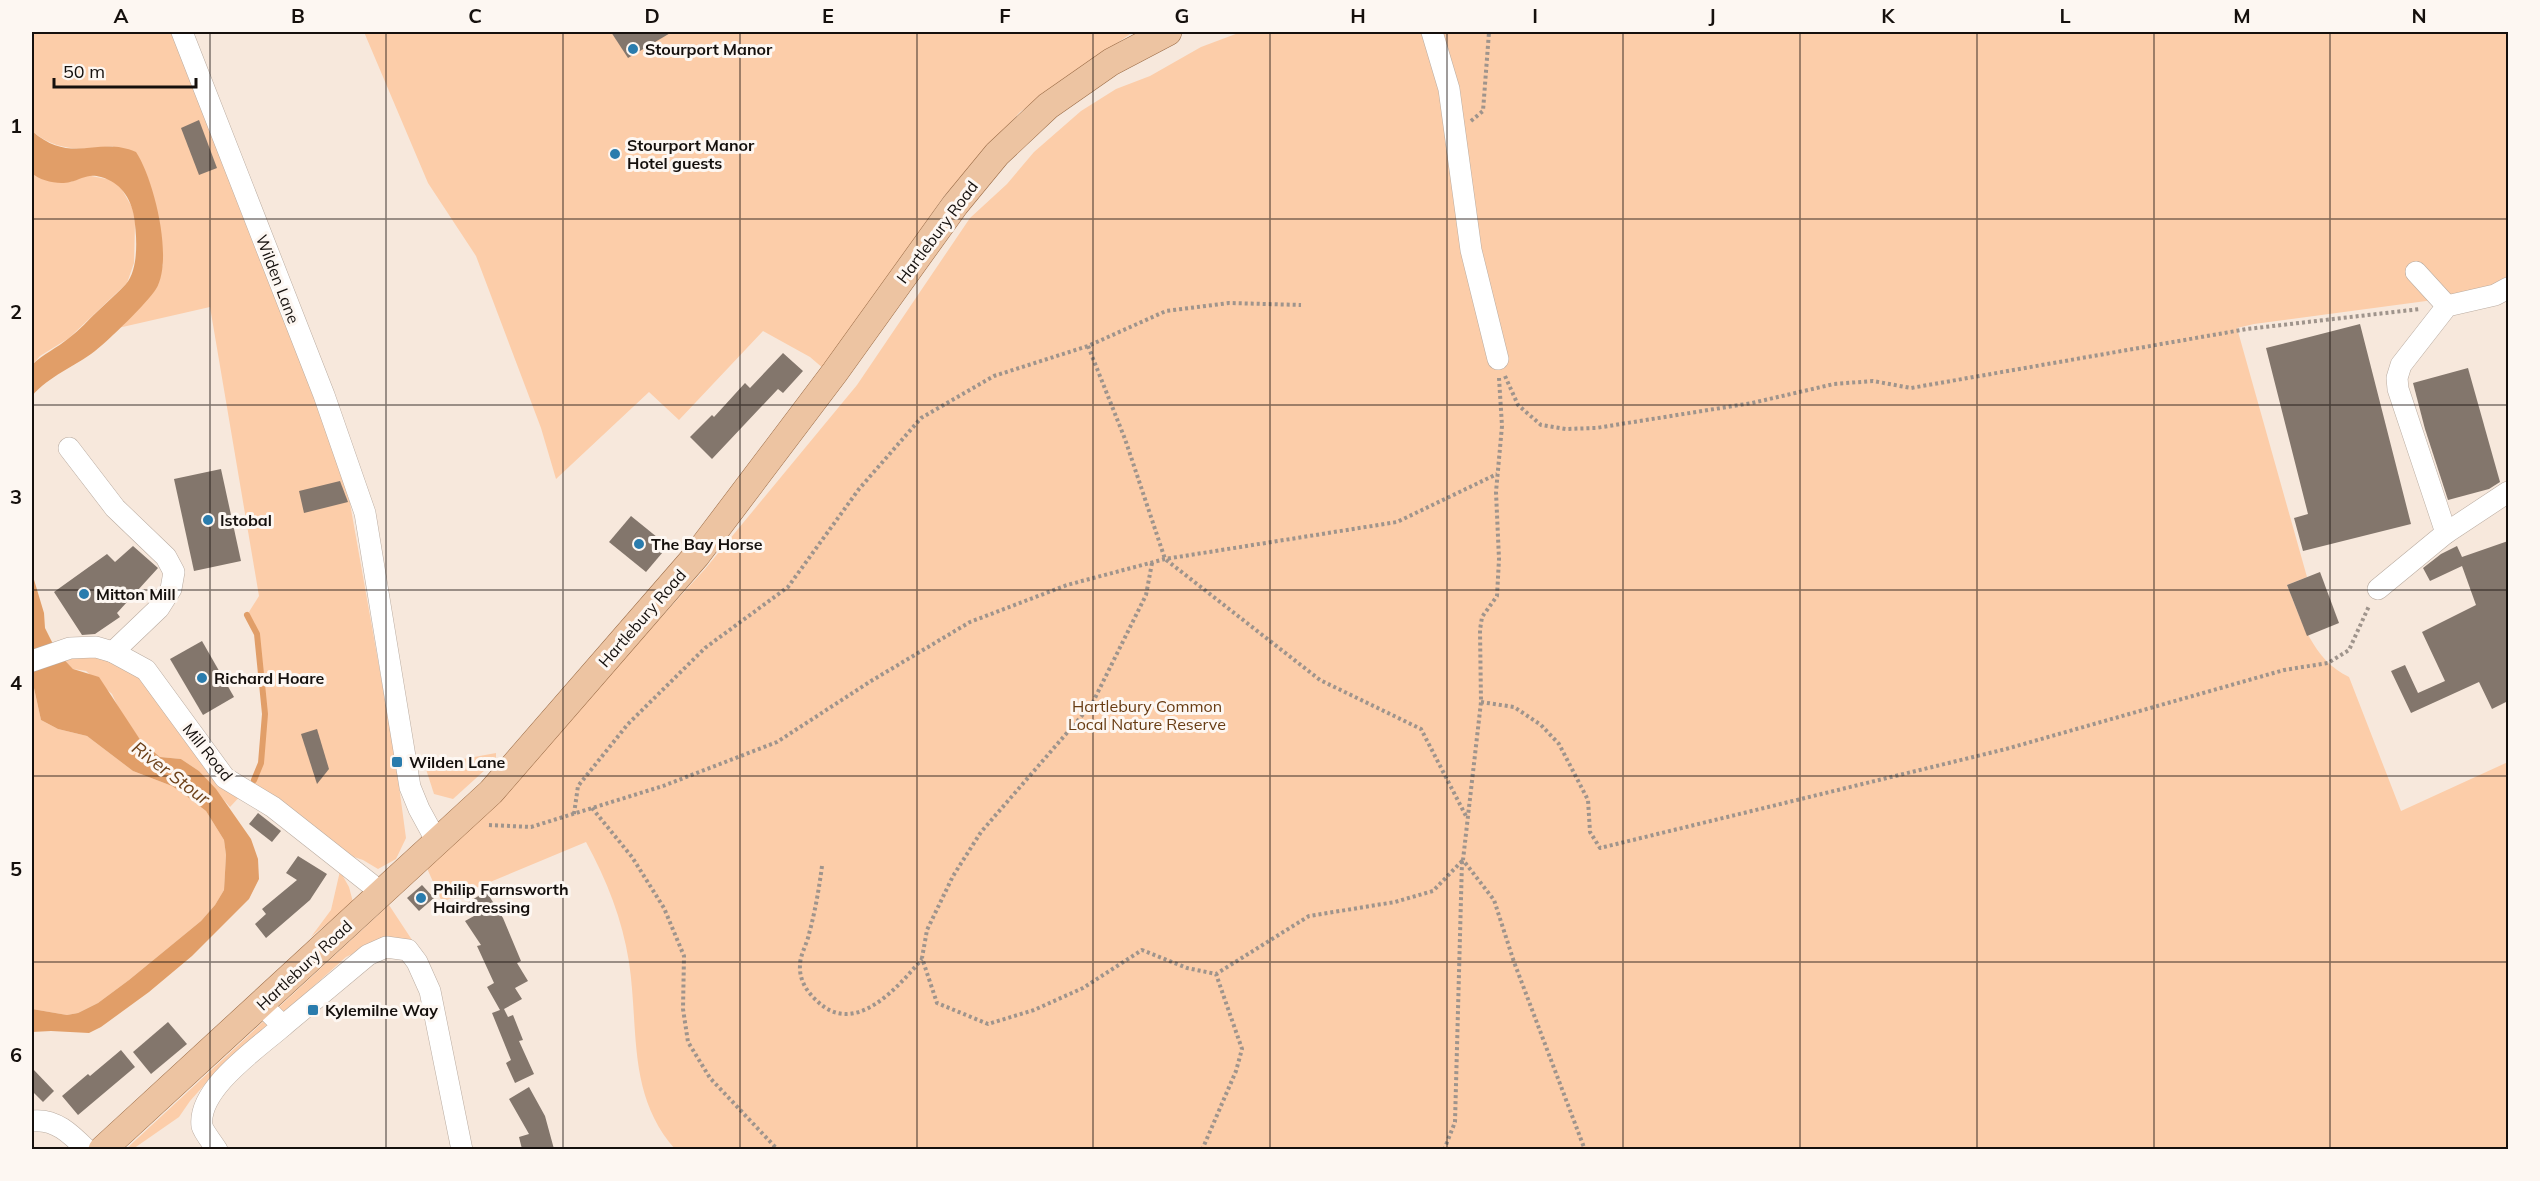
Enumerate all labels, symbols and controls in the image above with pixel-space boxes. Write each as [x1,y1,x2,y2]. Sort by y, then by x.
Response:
text: A [114,3,129,28]
text: B [291,3,305,28]
text: C [468,3,482,28]
text: D [644,3,660,28]
text: E [822,3,834,28]
text: F [999,3,1011,28]
text: G [1175,3,1189,28]
text: H [1350,3,1366,28]
text: I [1532,3,1538,28]
text: J [1708,3,1716,28]
text: K [1881,3,1895,28]
text: L [2059,3,2071,28]
text: M [2233,3,2251,28]
text: N [2411,3,2427,28]
place label: Stourport Manor [645,39,773,59]
marker: Stourport Manor [626,42,640,56]
scale bar [54,51,196,89]
text: 50 m [63,60,105,83]
text: 1 [10,113,22,138]
place label: Stourport Manor Hotel guests [627,135,755,173]
marker: Stourport Manor Hotel guests [608,147,622,161]
street label: Hartlebury Road [892,177,982,287]
street label: Wilden Lane [252,232,304,326]
text: 2 [10,299,22,324]
text: 3 [10,484,22,509]
place label: Istobal [220,510,272,530]
marker: Istobal [201,513,215,527]
place label: The Bay Horse [651,534,763,554]
marker: The Bay Horse [632,537,646,551]
street label: Hartlebury Road [594,565,690,671]
place label: Mitton Mill [96,584,176,604]
marker: Mitton Mill [77,587,91,601]
place label: Richard Hoare [214,668,324,688]
text: 4 [10,670,22,695]
marker: Richard Hoare [195,671,209,685]
park label: Hartlebury Common Local Nature Reserve [1068,696,1226,734]
street label: Mill Road [179,719,237,785]
water label: River Stour [127,736,216,811]
place label: Wilden Lane [409,752,506,772]
marker: Wilden Lane [390,755,404,769]
text: 5 [10,856,22,881]
place label: Philip Farnsworth Hairdressing [433,879,569,917]
marker: Philip Farnsworth Hairdressing [414,891,428,905]
street label: Hartlebury Road [252,916,356,1014]
place label: Kylemilne Way [325,1000,438,1020]
marker: Kylemilne Way [306,1003,320,1017]
text: 6 [10,1042,22,1067]

